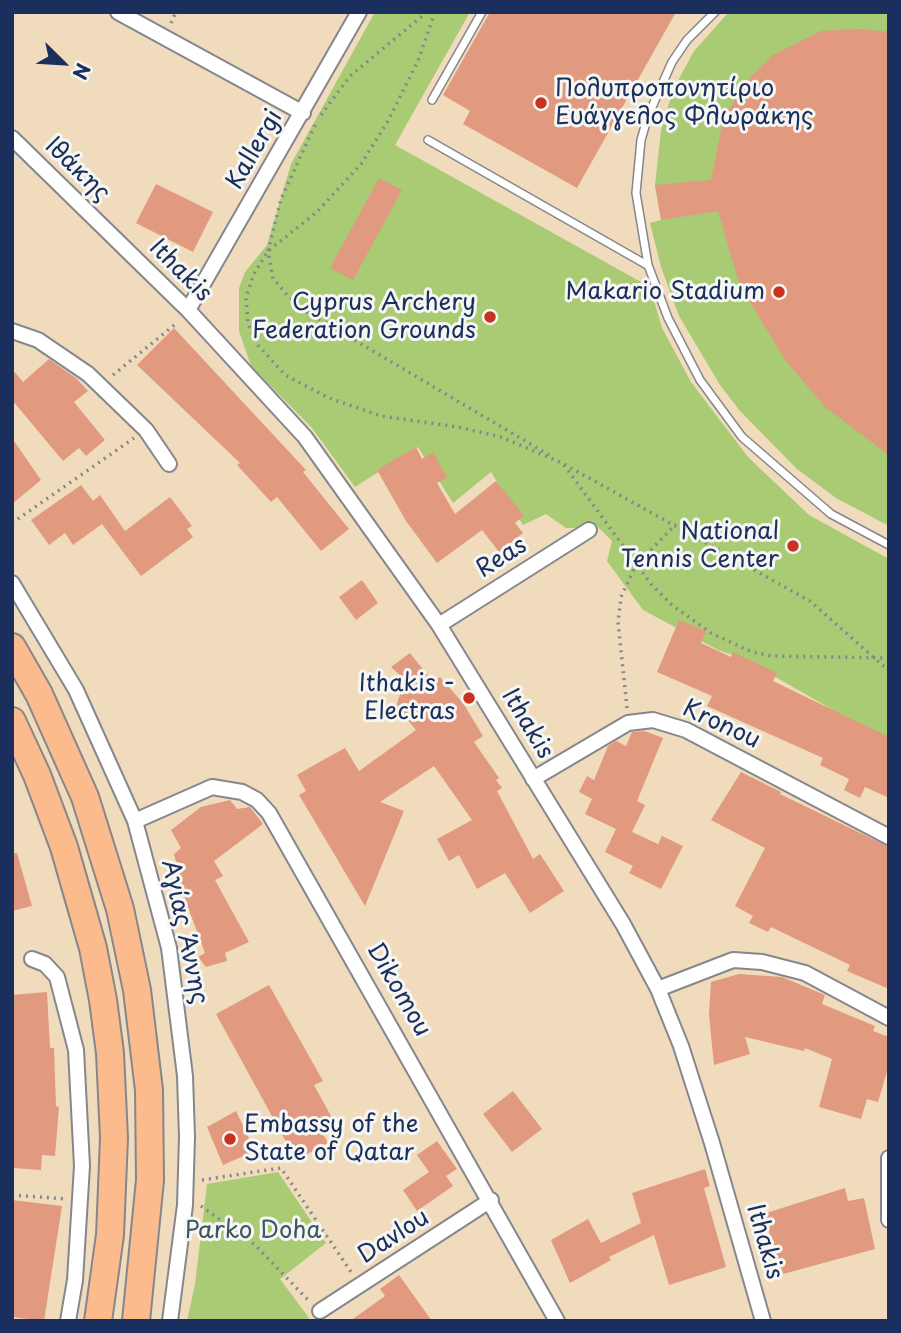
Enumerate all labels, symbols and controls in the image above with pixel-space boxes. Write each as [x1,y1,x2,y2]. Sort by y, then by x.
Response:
north arrow [28,28,98,98]
text: N [66,59,98,84]
place label: Πολυπροπονητίριο Ευάγγελος Φλωράκης [555,75,813,131]
marker: Πολυπροπονητίριο Ευάγγελος Φλωράκης [533,95,549,111]
street label: Kallergi [221,105,289,195]
street label: Ιθάκης [38,132,116,208]
street label: Ithakis [143,234,217,308]
place label: Makario Stadium [565,278,765,306]
marker: Makario Stadium [771,284,787,300]
place label: Cyprus Archery Federation Grounds [252,289,476,345]
marker: Cyprus Archery Federation Grounds [482,309,498,325]
place label: National Tennis Center [621,518,779,574]
street label: Reas [471,531,533,585]
marker: National Tennis Center [785,538,801,554]
place label: Ithakis - Electras [359,670,455,726]
street label: Ithakis [495,684,559,764]
marker: Ithakis - Electras [461,690,477,706]
street label: Kronou [678,695,764,755]
street label: Αγίας Άννης [155,857,213,1007]
street label: Dikomou [360,938,436,1042]
place label: Embassy of the State of Qatar [244,1111,418,1167]
marker: Embassy of the State of Qatar [222,1131,238,1147]
street label: Ithakis [740,1201,788,1283]
street label: Davlou [353,1203,435,1271]
park label: Parko Doha [185,1217,321,1245]

